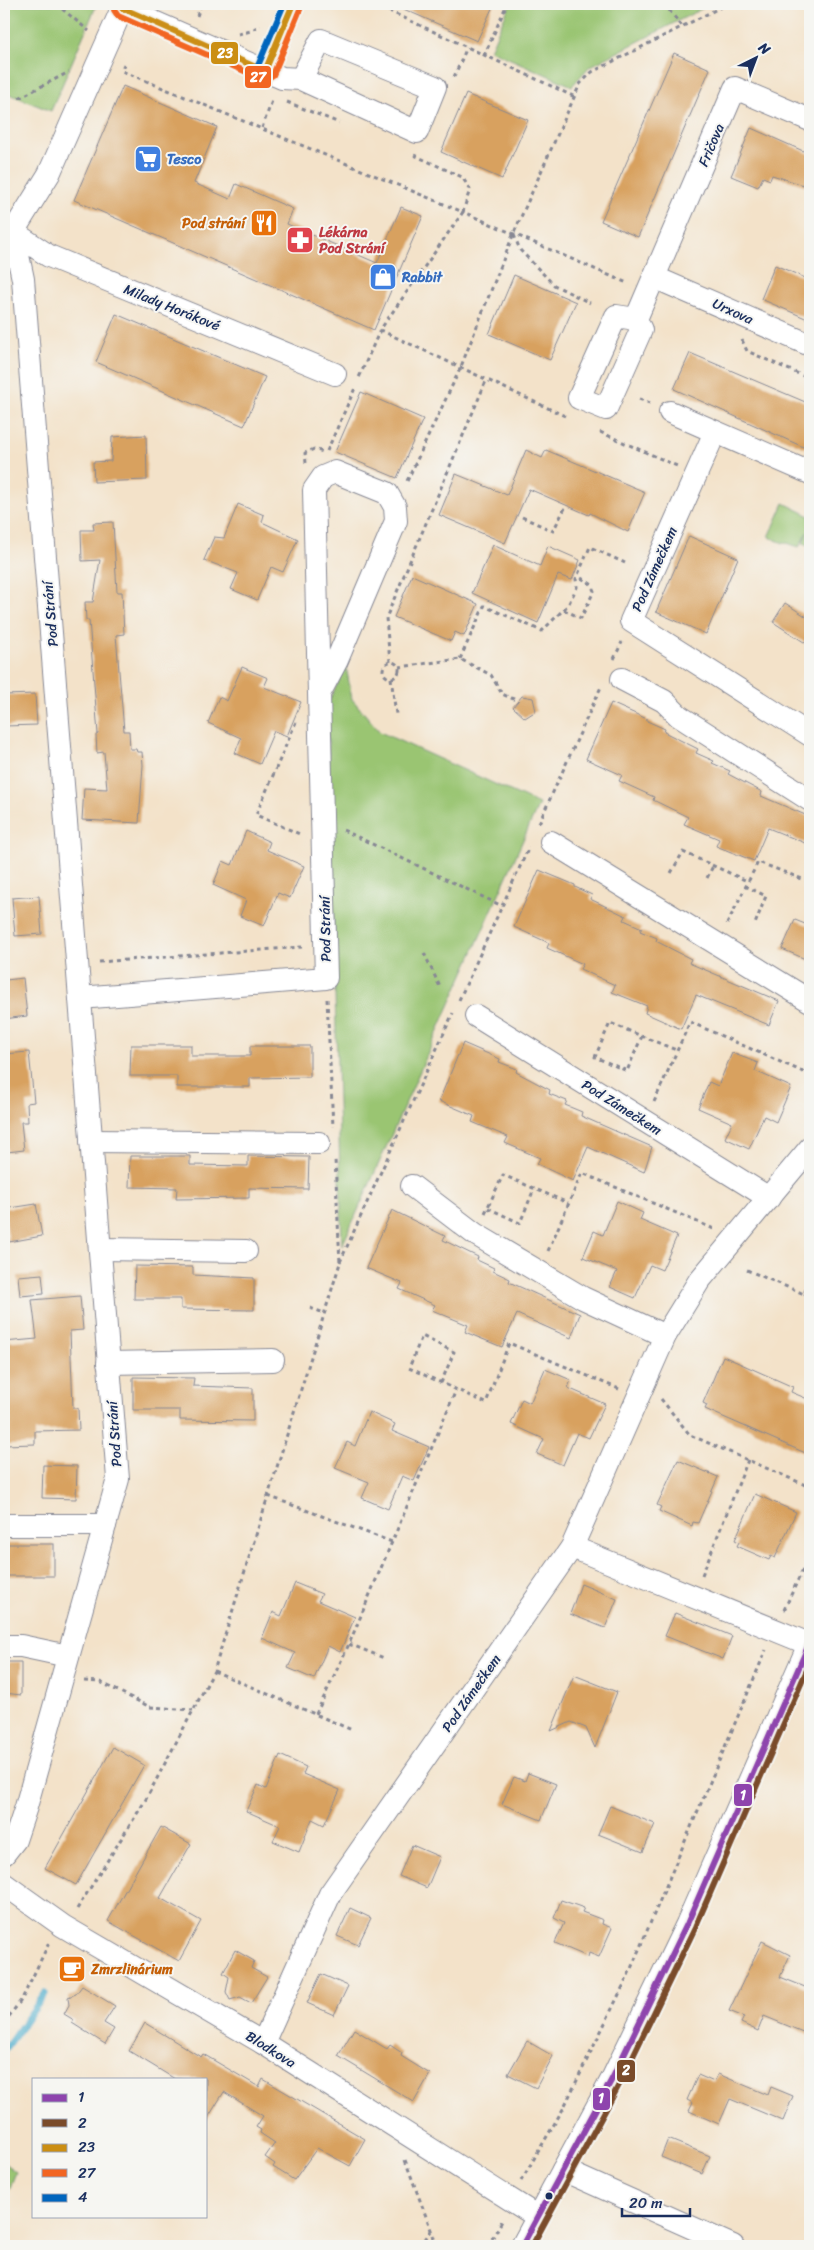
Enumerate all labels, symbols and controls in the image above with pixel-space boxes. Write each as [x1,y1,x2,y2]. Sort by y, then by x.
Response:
north arrow [732,32,782,82]
text: N [752,36,777,61]
line badge: 23 [210,41,239,65]
text: 23 [216,41,233,66]
line badge: 27 [244,65,272,89]
text: 27 [249,65,267,90]
street label: Fričova [691,120,732,171]
supermarket icon: Tesco [133,144,163,174]
place label: Tesco [167,147,202,172]
restaurant icon: Pod strání [249,208,279,238]
place label: Pod strání [182,211,247,236]
place label: Lékárna Pod Strání [319,220,387,261]
pharmacy icon: Lékárna Pod Strání [285,225,315,255]
shop icon: Rabbit [368,262,398,292]
place label: Rabbit [401,265,444,290]
street label: Milady Horákové [120,277,224,338]
street label: Urxova [708,291,758,332]
street label: Pod Zámečkem [625,522,684,616]
street label: Pod Strání [35,578,66,648]
street label: Pod Strání [312,894,339,962]
street label: Pod Zámečkem [577,1073,667,1142]
street label: Pod Strání [100,1398,129,1468]
street label: Pod Zámečkem [435,1649,508,1738]
line badge: 1 [733,1783,753,1807]
text: 1 [740,1783,746,1808]
cafe icon: Zmrzlinárium [57,1954,87,1984]
place label: Zmrzlinárium [90,1957,173,1982]
street label: Blodkova [241,2024,301,2075]
text: 2 [621,2058,631,2083]
line badge: 2 [616,2059,636,2083]
legend [32,2078,208,2218]
text: 1 [78,2084,84,2110]
text: 1 [598,2086,604,2111]
line badge: 1 [592,2087,611,2111]
text: 2 [78,2110,87,2136]
text: 23 [78,2134,95,2160]
text: 27 [78,2160,97,2186]
text: 4 [78,2184,87,2210]
scale bar [622,2185,689,2217]
text: 20 m [629,2190,663,2216]
unlabelled marker [544,2191,554,2201]

